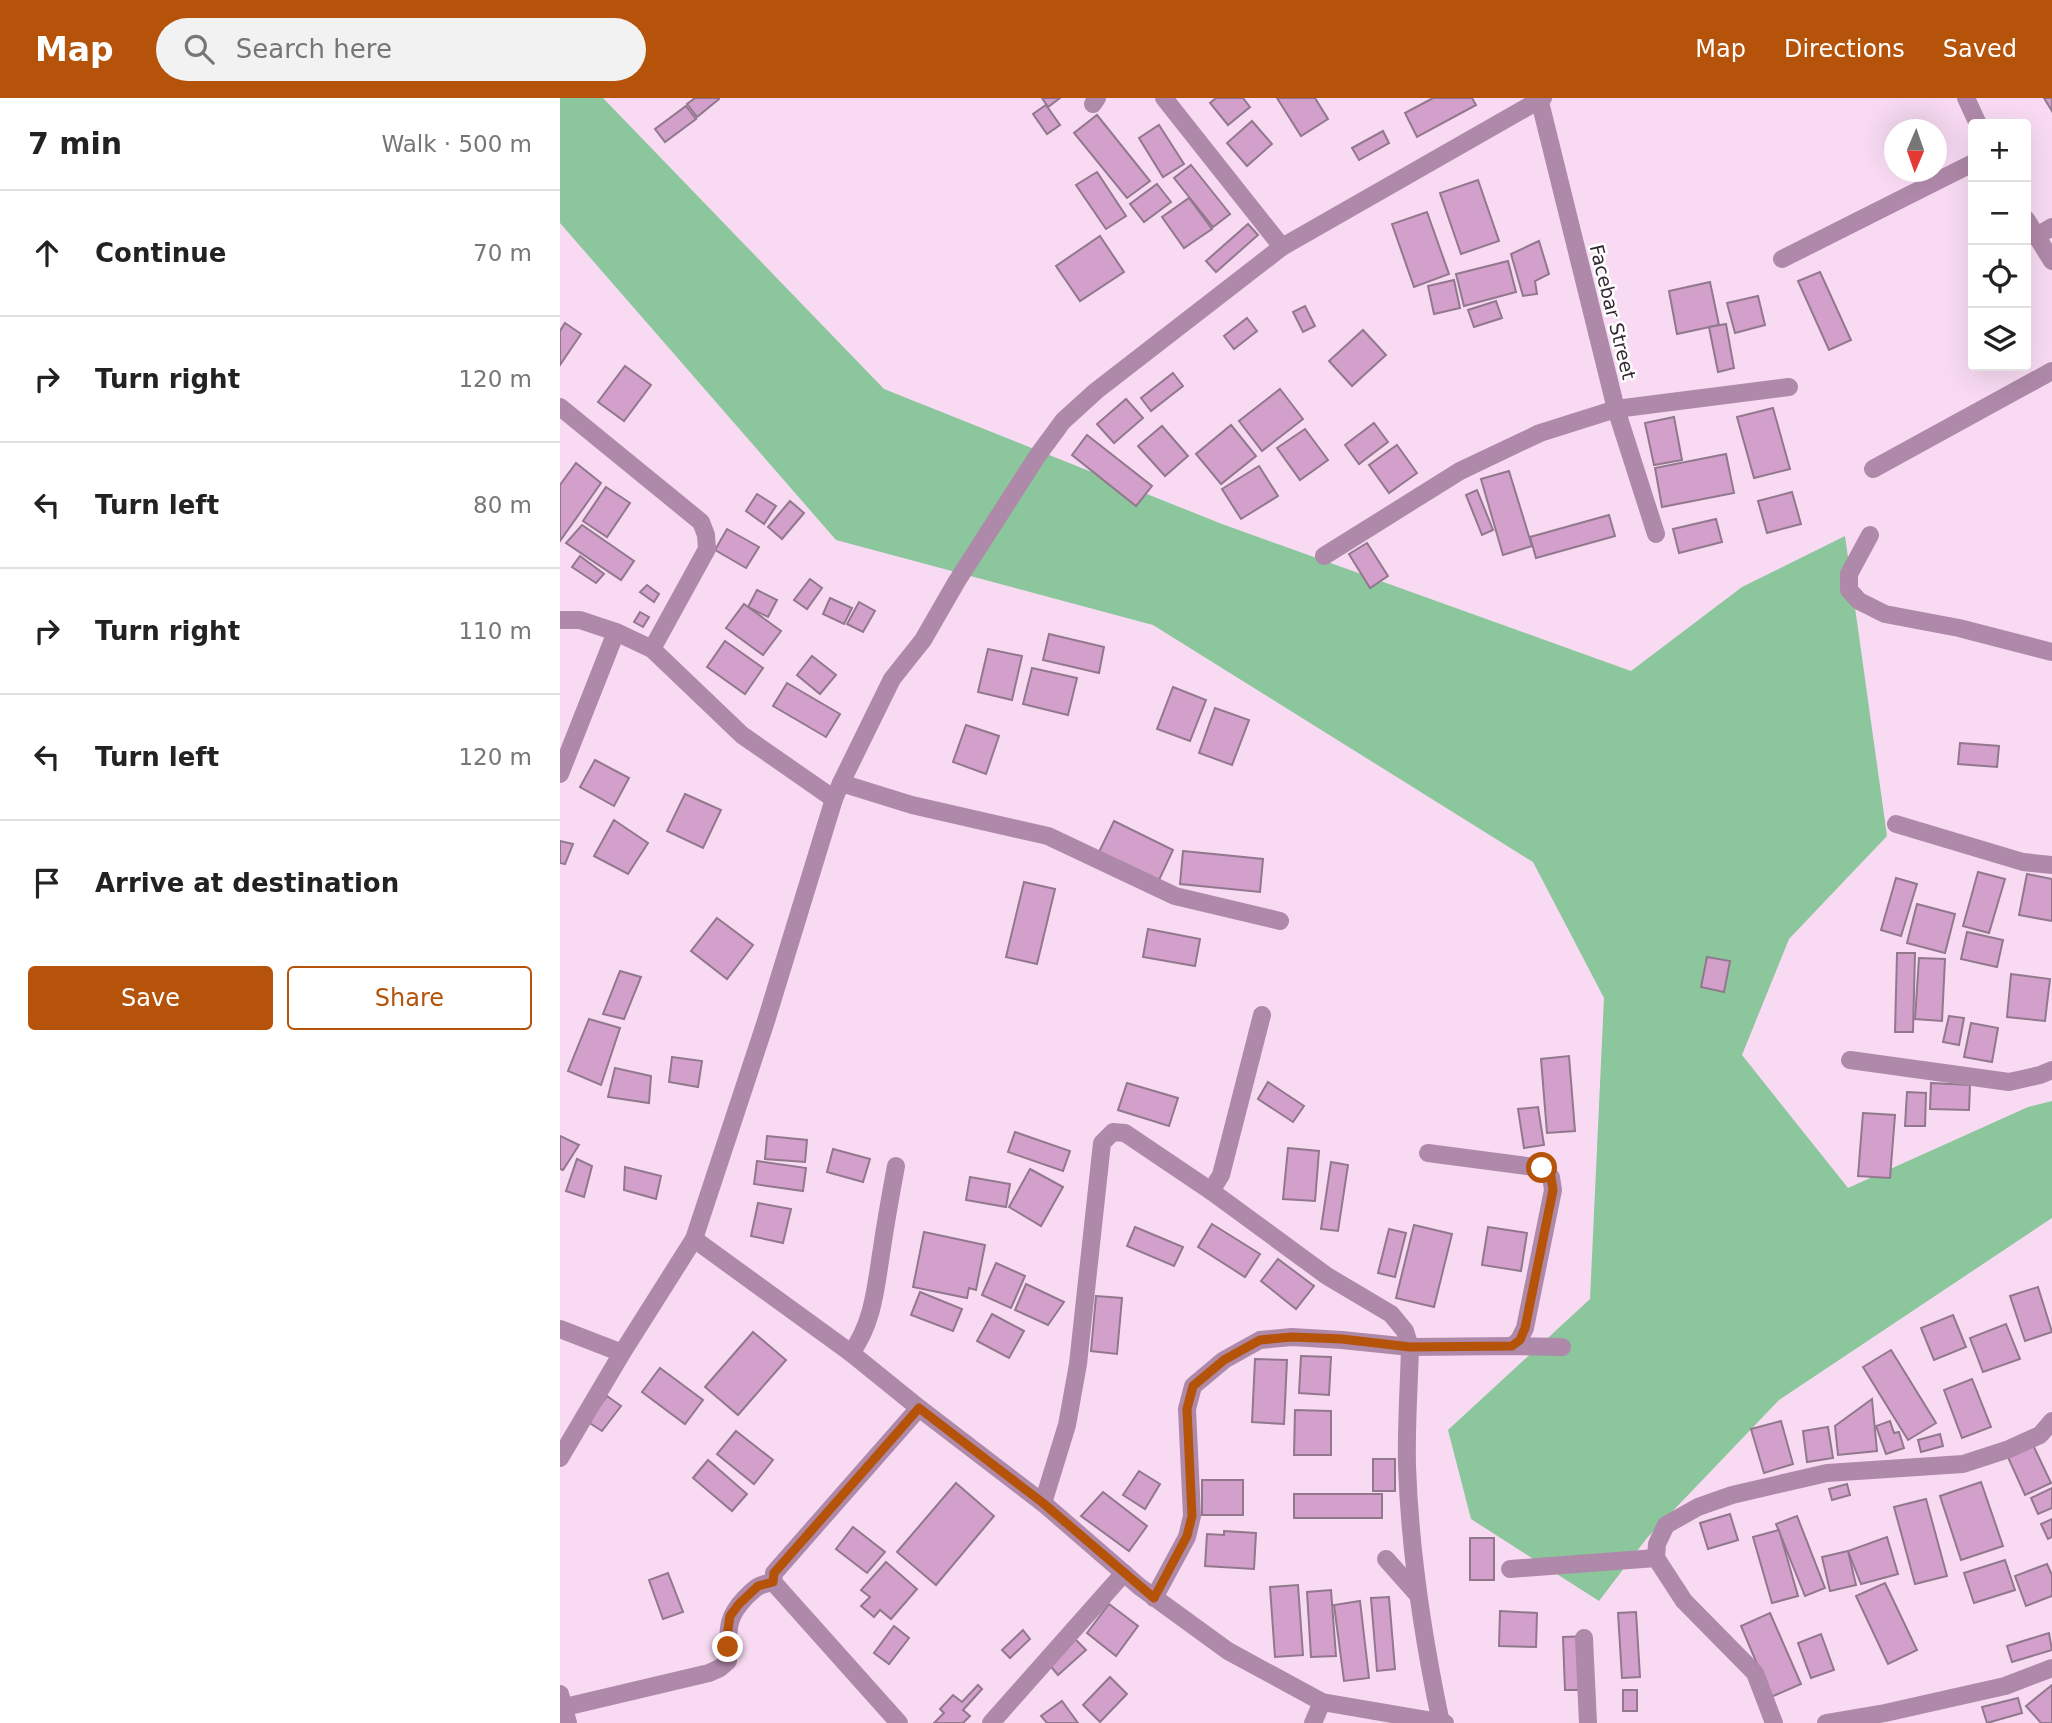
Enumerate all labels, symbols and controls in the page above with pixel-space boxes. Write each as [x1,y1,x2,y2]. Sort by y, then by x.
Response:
search box [156,18,646,81]
text: Map [35,30,114,69]
icon: search [180,30,218,68]
text: Search here [236,34,392,64]
text: Map [1695,35,1746,63]
text: Directions [1784,35,1905,63]
text: Saved [1943,35,2017,63]
north arrow [1884,119,1947,182]
map controls [1968,119,2031,371]
button: + [1968,119,2031,182]
text: 7 min [28,126,122,161]
text: Walk · 500 m [381,131,532,157]
button: − [1968,182,2031,245]
icon: ahead [28,234,66,272]
text: Continue [95,238,226,268]
text: 70 m [473,240,532,266]
street label: Facebar Street [1586,242,1640,382]
button: locate [1968,245,2031,308]
button: layers [1968,308,2031,371]
icon: right [28,360,66,398]
text: Turn right [95,364,240,394]
text: 120 m [458,366,532,392]
icon: left [28,486,66,524]
text: Turn left [95,490,219,520]
text: 80 m [473,492,532,518]
icon: right [28,612,66,650]
text: Turn right [95,616,240,646]
text: 110 m [458,618,532,644]
icon: left [28,738,66,776]
text: Turn left [95,742,219,772]
text: 120 m [458,744,532,770]
icon: arrive [28,864,66,902]
text: Arrive at destination [95,868,399,898]
button: Save [28,966,273,1030]
button: Share [287,966,532,1030]
route start [1526,1152,1557,1183]
route end [712,1631,743,1662]

